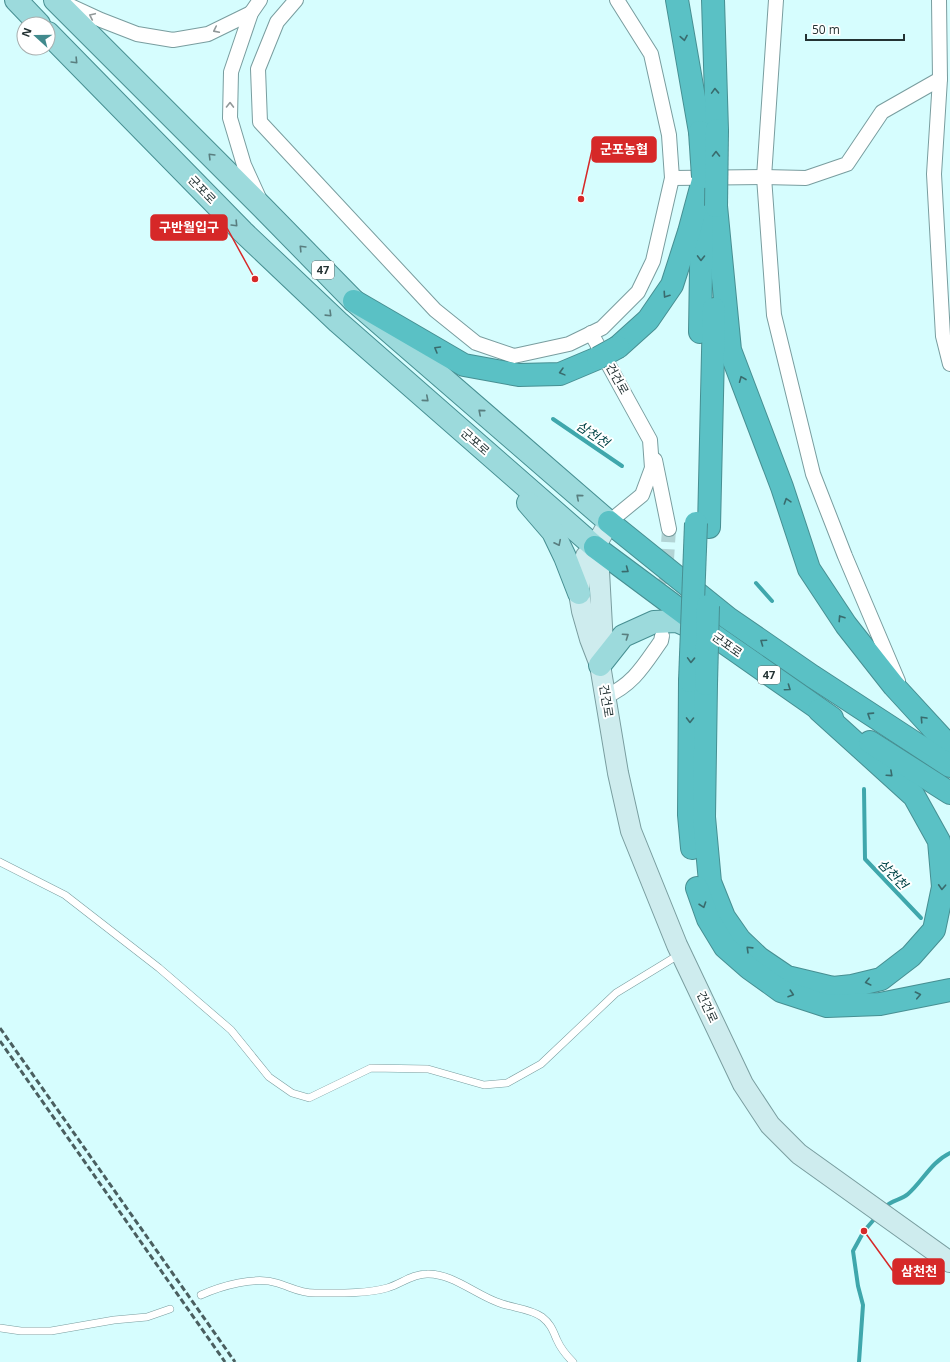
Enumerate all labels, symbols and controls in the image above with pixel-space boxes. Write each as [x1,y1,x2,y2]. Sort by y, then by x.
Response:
one-way arrow [88,13,96,21]
north arrow [16,16,56,56]
scale bar [806,16,904,42]
text: 50 m [812,21,840,38]
text: N [18,25,35,39]
one-way arrow [213,25,220,33]
one-way arrow [679,35,688,42]
one-way arrow [70,56,78,64]
one-way arrow [711,88,720,94]
one-way arrow [226,102,234,108]
callout: 군포농협 [592,137,656,162]
text: 군포농협 [600,140,648,158]
one-way arrow [712,151,720,157]
one-way arrow [208,153,216,161]
street label: 군포로 [185,172,220,207]
callout: 구반월입구 [151,215,227,240]
text: 구반월입구 [159,218,219,236]
one-way arrow [230,219,238,227]
one-way arrow [300,245,307,253]
one-way arrow [697,255,705,261]
road number: 47 [312,261,334,279]
one-way arrow [663,291,671,298]
one-way arrow [324,309,332,316]
one-way arrow [434,347,441,354]
street label: 건건로 [602,360,633,397]
one-way arrow [558,368,565,376]
one-way arrow [738,376,746,383]
one-way arrow [422,395,429,402]
one-way arrow [478,409,486,416]
water label: 삼천천 [573,417,614,452]
street label: 군포로 [457,424,493,459]
one-way arrow [576,494,584,501]
one-way arrow [783,498,792,505]
one-way arrow [553,538,561,546]
one-way arrow [622,565,629,573]
one-way arrow [838,615,846,622]
street label: 군포로 [709,628,746,661]
one-way arrow [622,633,629,641]
one-way arrow [760,640,767,647]
one-way arrow [687,657,695,663]
road number: 47 [758,666,780,684]
street label: 건건로 [596,683,617,719]
one-way arrow [783,683,790,690]
one-way arrow [868,712,875,719]
one-way arrow [921,716,928,723]
one-way arrow [686,717,694,723]
one-way arrow [885,769,892,776]
water label: 삼천천 [874,855,913,894]
one-way arrow [938,884,946,890]
one-way arrow [698,901,707,908]
one-way arrow [746,946,754,954]
one-way arrow [865,977,872,986]
street label: 건건로 [693,988,722,1025]
one-way arrow [787,989,794,998]
one-way arrow [915,992,922,1000]
callout: 삼천천 [893,1259,944,1284]
text: 삼천천 [901,1262,937,1280]

